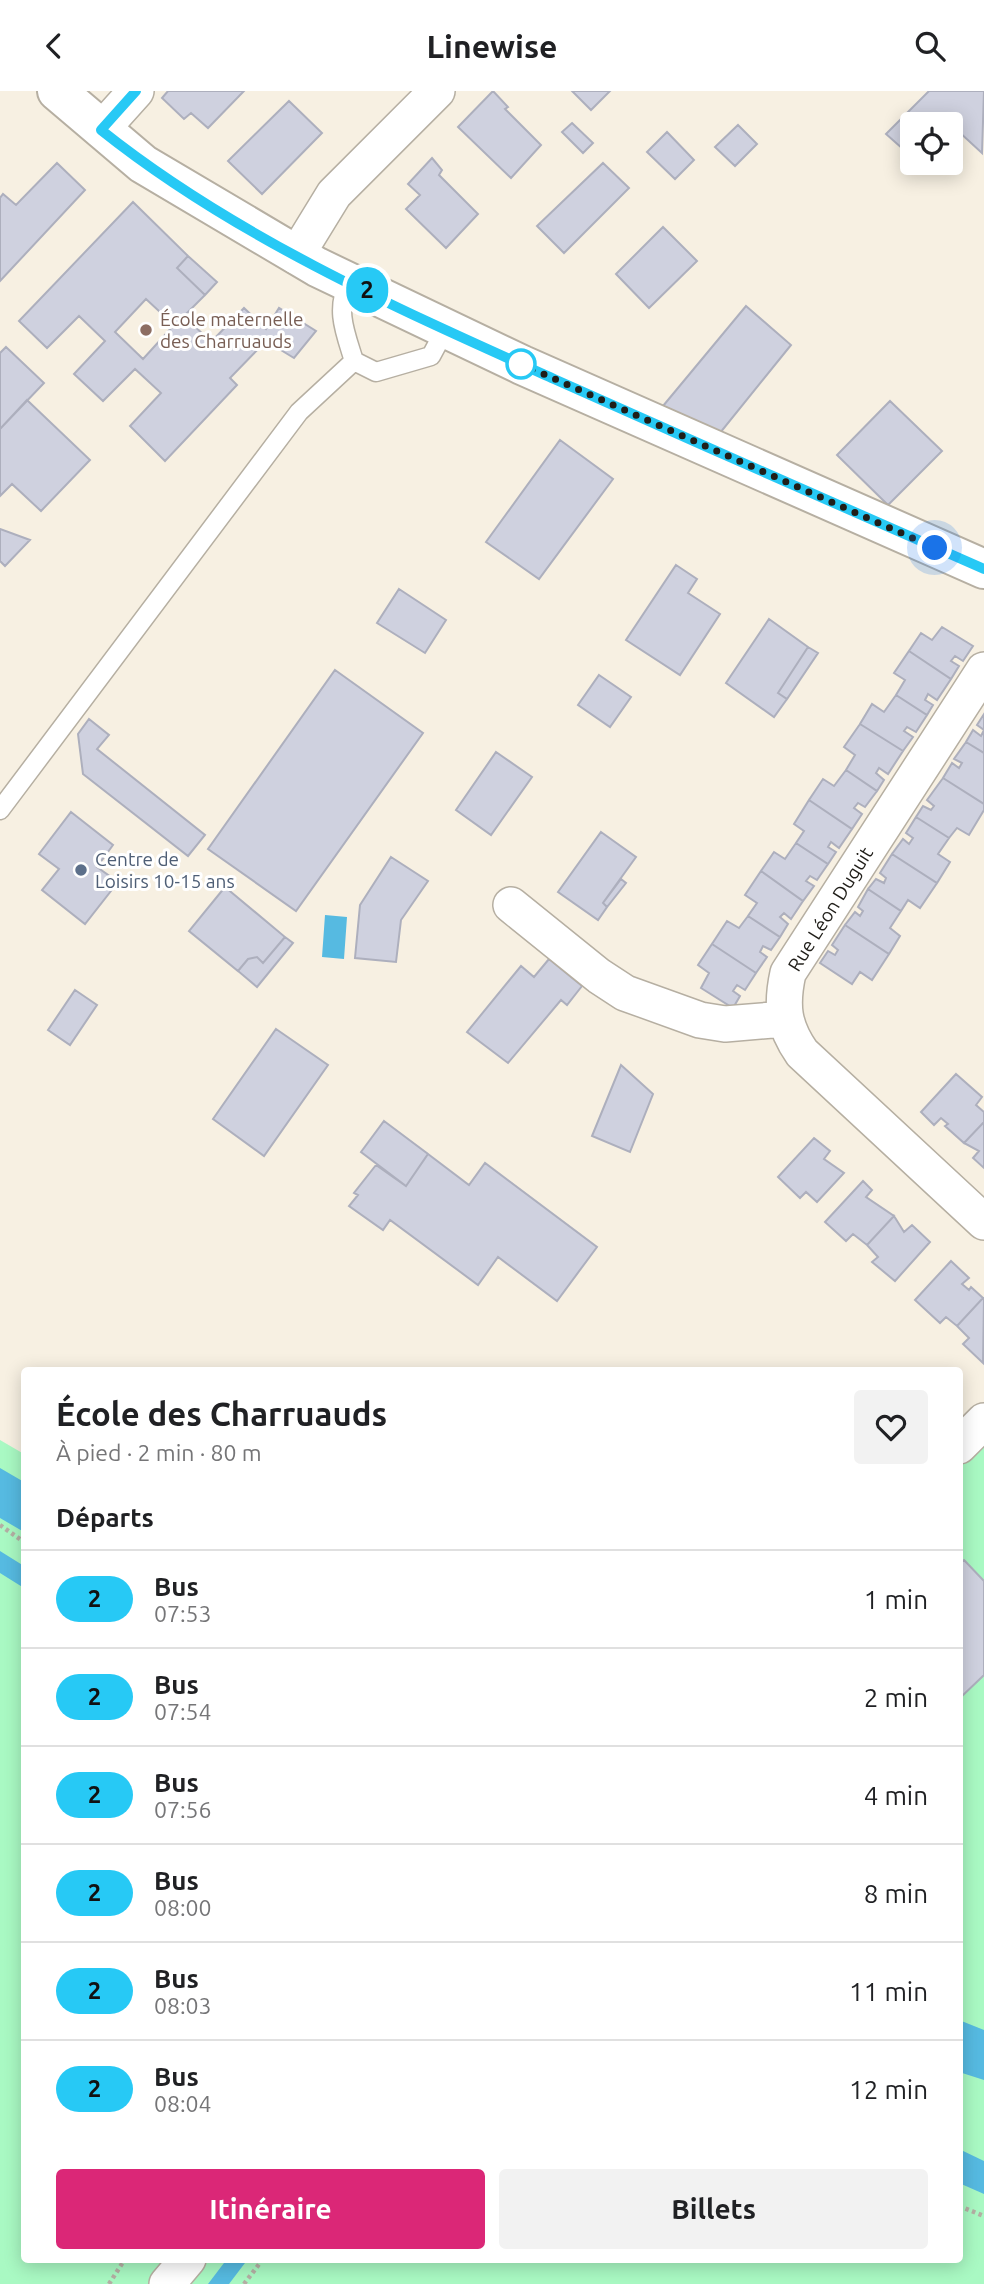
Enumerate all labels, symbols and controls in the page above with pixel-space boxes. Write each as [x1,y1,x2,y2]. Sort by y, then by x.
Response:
icon: back [35,27,73,65]
icon: search [911,27,949,65]
text: Linewise [426,28,558,64]
map controls [900,112,963,175]
button: locate [900,112,963,175]
line badge: 2 [344,267,390,313]
text: 2 [360,276,374,303]
place label: École maternelle des Charruauds [160,308,303,352]
marker: École maternelle des Charruauds [138,322,154,338]
unlabelled marker [506,349,536,379]
your location [917,530,952,565]
street label: Rue Léon Duguit [783,842,877,975]
place label: Centre de Loisirs 10-15 ans [95,848,235,892]
marker: Centre de Loisirs 10-15 ans [73,862,89,878]
button: heart [854,1390,928,1464]
text: École des Charruauds [56,1395,387,1432]
text: À pied · 2 min · 80 m [56,1440,262,1465]
text: Départs [56,1503,154,1532]
text: Bus [154,1572,199,1601]
text: 2 [88,1585,101,1612]
text: 1 min [864,1585,928,1614]
text: 07:53 [154,1601,212,1626]
text: Bus [154,1670,199,1699]
text: 2 [88,1683,101,1710]
text: 2 min [864,1683,928,1712]
text: 07:54 [154,1699,212,1724]
text: Bus [154,1768,199,1797]
text: 2 [88,1781,101,1808]
text: 4 min [864,1781,928,1810]
text: 07:56 [154,1797,212,1822]
text: Bus [154,1866,199,1895]
text: 2 [88,1879,101,1906]
text: 8 min [864,1879,928,1908]
text: 08:00 [154,1895,212,1920]
text: Bus [154,1964,199,1993]
text: 2 [88,1977,101,2004]
text: 11 min [849,1977,928,2006]
text: 08:03 [154,1993,212,2018]
text: Bus [154,2062,199,2091]
text: 2 [88,2075,101,2102]
text: 12 min [849,2075,928,2104]
text: 08:04 [154,2091,212,2116]
button: Itinéraire [56,2169,485,2249]
button: Billets [499,2169,928,2249]

